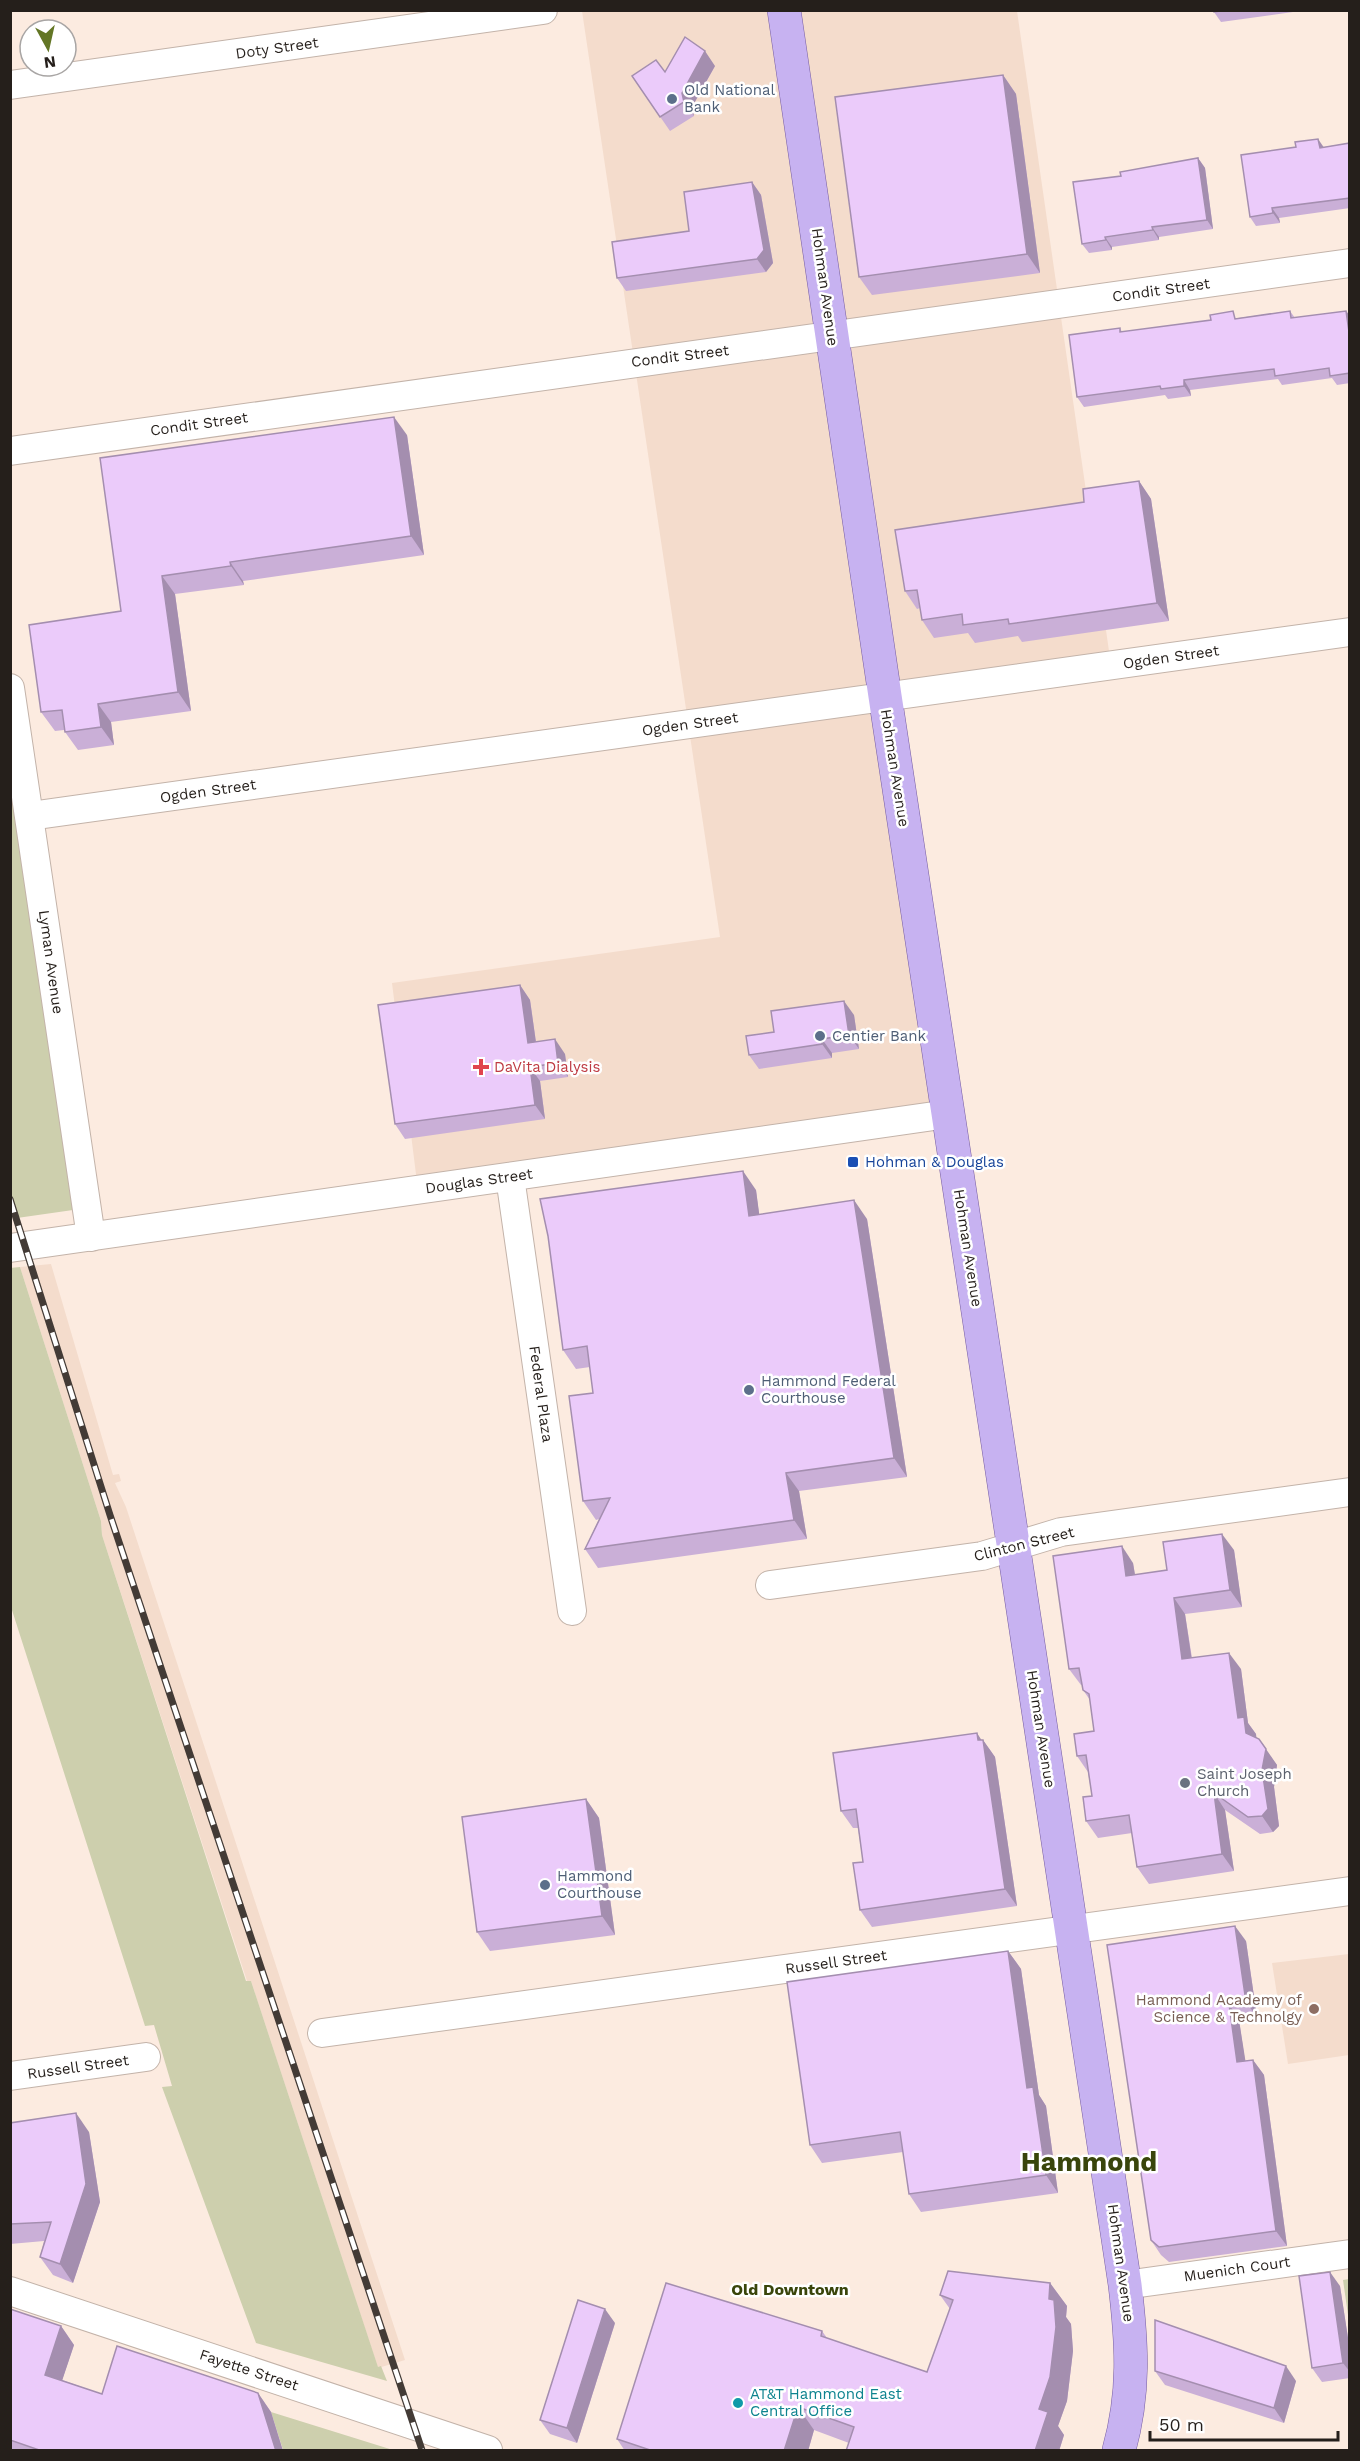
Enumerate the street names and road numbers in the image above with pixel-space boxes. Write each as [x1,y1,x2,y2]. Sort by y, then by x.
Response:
street label: Doty Street [234,33,320,63]
street label: Hohman Avenue [808,227,842,347]
street label: Condit Street [1111,274,1212,306]
street label: Condit Street [630,341,731,371]
street label: Condit Street [149,408,250,440]
street label: Ogden Street [1122,641,1221,673]
street label: Ogden Street [641,708,740,740]
street label: Hohman Avenue [877,708,913,828]
street label: Ogden Street [159,775,258,807]
street label: Lyman Avenue [35,909,67,1015]
street label: Douglas Street [424,1164,535,1197]
street label: Hohman Avenue [950,1188,986,1308]
street label: Federal Plaza [525,1345,557,1444]
street label: Clinton Street [972,1523,1077,1565]
street label: Hohman Avenue [1023,1669,1059,1789]
street label: Russell Street [784,1946,889,1978]
street label: Russell Street [26,2051,131,2083]
street label: Hohman Avenue [1104,2203,1138,2323]
street label: Muenich Court [1183,2253,1292,2285]
street label: Fayette Street [197,2346,302,2395]

